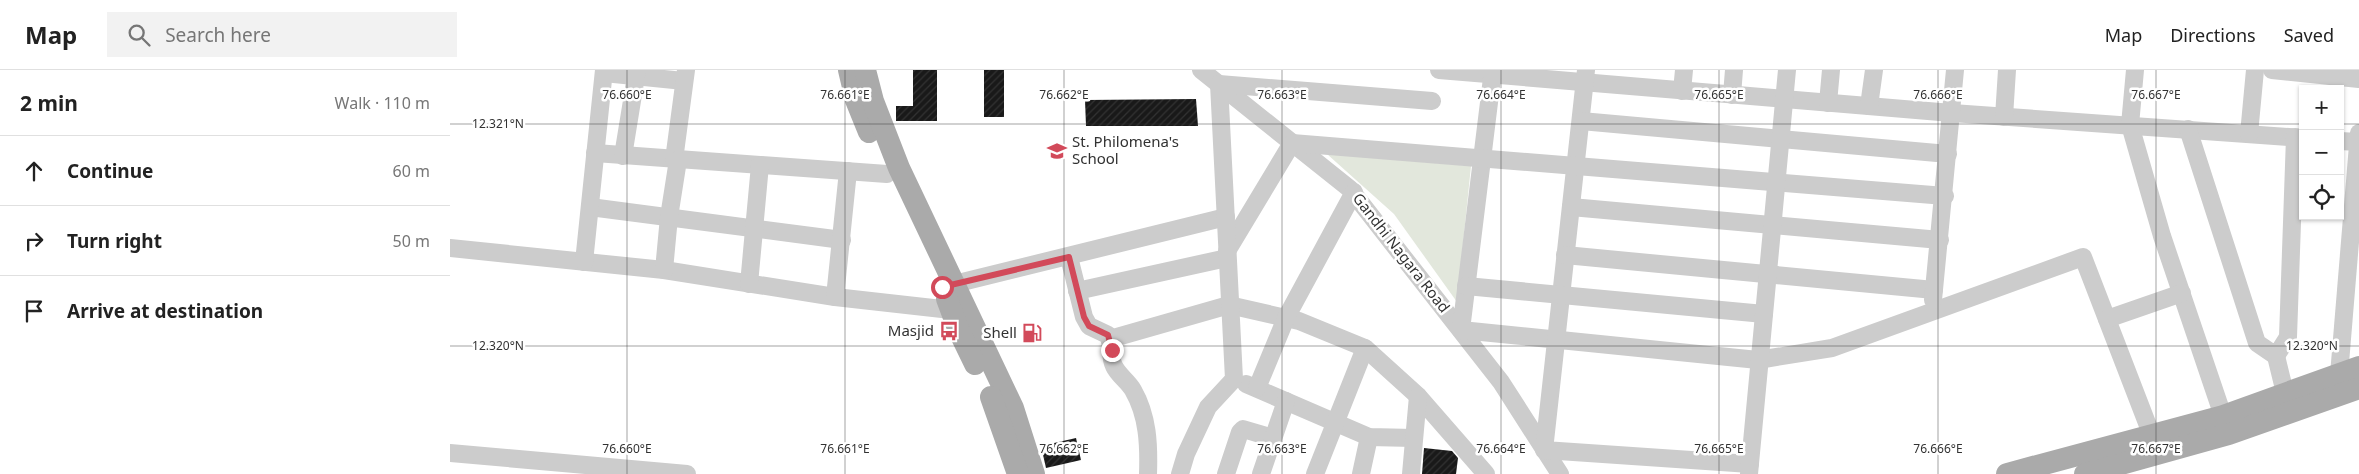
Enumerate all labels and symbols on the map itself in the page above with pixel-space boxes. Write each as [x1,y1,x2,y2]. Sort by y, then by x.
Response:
text: 76.660°E [602,86,652,103]
text: 76.661°E [820,86,870,103]
text: 76.662°E [1039,86,1089,103]
text: 76.663°E [1257,86,1307,103]
text: 76.664°E [1476,86,1526,103]
text: 76.665°E [1694,86,1744,103]
text: 76.666°E [1913,86,1963,103]
text: 76.667°E [2131,86,2181,103]
text: 12.321°N [472,115,524,132]
place label: St. Philomena's School [1072,131,1179,168]
school or university icon: St. Philomena's School [1046,140,1068,162]
street label: Gandhi Nagara Road [1349,188,1455,316]
route start [931,276,954,299]
place label: Masjid [888,320,934,340]
bus stop icon: Masjid [938,320,960,342]
place label: Shell [983,322,1017,342]
fuel station icon: Shell [1021,322,1043,344]
text: 12.320°N [472,337,524,354]
text: 12.320°N [2286,337,2338,354]
route end [1101,339,1124,362]
text: 76.660°E [602,440,652,457]
text: 76.661°E [820,440,870,457]
text: 76.662°E [1039,440,1089,457]
text: 76.663°E [1257,440,1307,457]
text: 76.664°E [1476,440,1526,457]
text: 76.665°E [1694,440,1744,457]
text: 76.666°E [1913,440,1963,457]
text: 76.667°E [2131,440,2181,457]

